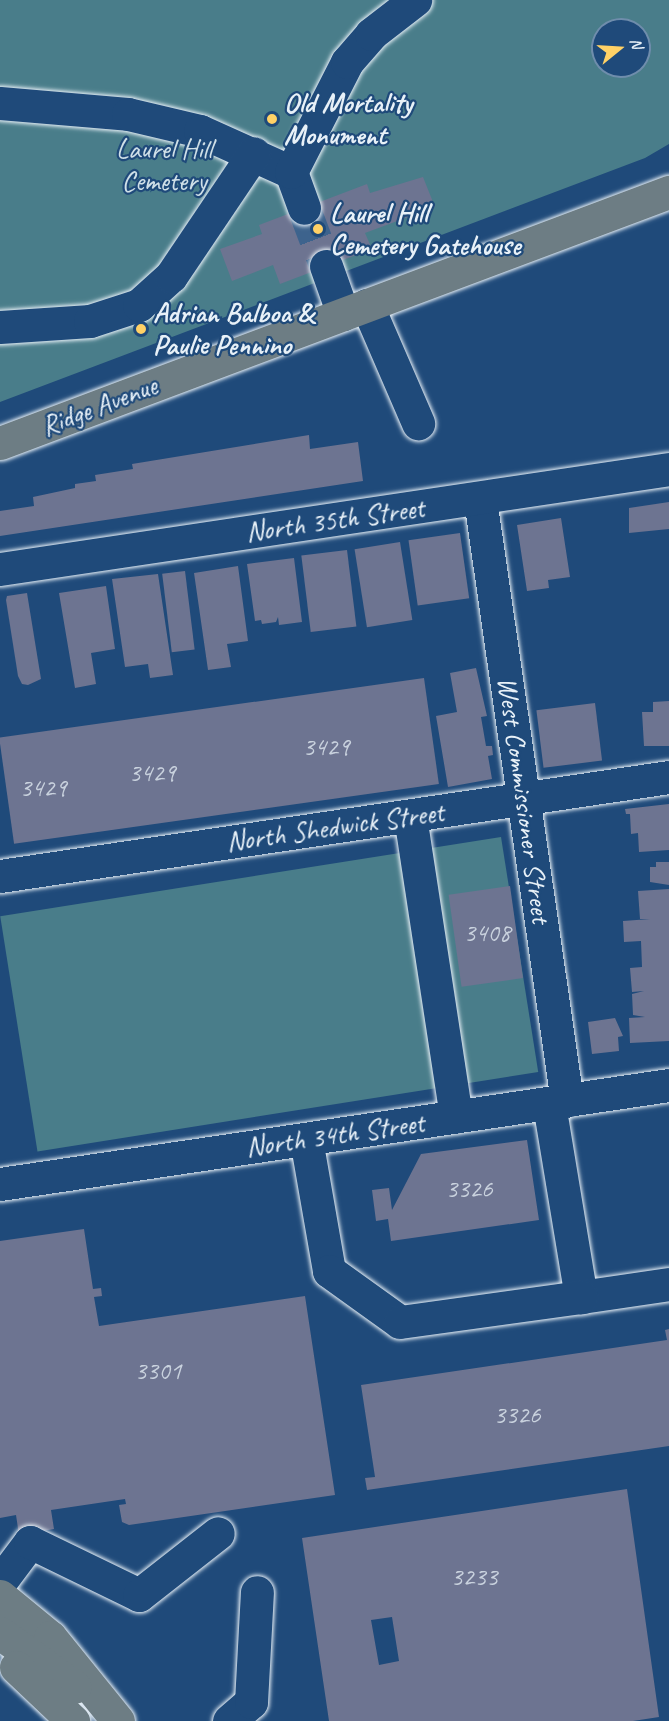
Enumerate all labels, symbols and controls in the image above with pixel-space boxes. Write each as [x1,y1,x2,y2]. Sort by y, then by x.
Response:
north arrow [591,18,651,78]
text: N [625,35,647,51]
place label: Old Mortality Monument [284,86,412,152]
marker: Old Mortality Monument [265,112,279,126]
park label: Laurel Hill Cemetery [116,132,212,198]
place label: Laurel Hill Cemetery Gatehouse [330,196,521,262]
marker: Laurel Hill Cemetery Gatehouse [311,222,325,236]
place label: Adrian Balboa & Paulie Pennino [153,296,314,362]
marker: Adrian Balboa & Paulie Pennino [134,322,148,336]
street label: Ridge Avenue [36,369,162,443]
street label: North 35th Street [243,491,427,549]
street label: West Commissioner Street [490,674,558,926]
house number: 3429 [303,731,349,763]
house number: 3429 [129,757,175,789]
house number: 3429 [20,772,66,804]
street label: North Shedwick Street [224,795,446,859]
house number: 3408 [464,917,510,949]
street label: North 34th Street [243,1106,427,1164]
house number: 3326 [446,1173,492,1205]
house number: 3301 [135,1355,181,1387]
house number: 3326 [494,1399,540,1431]
house number: 3233 [451,1561,497,1593]

